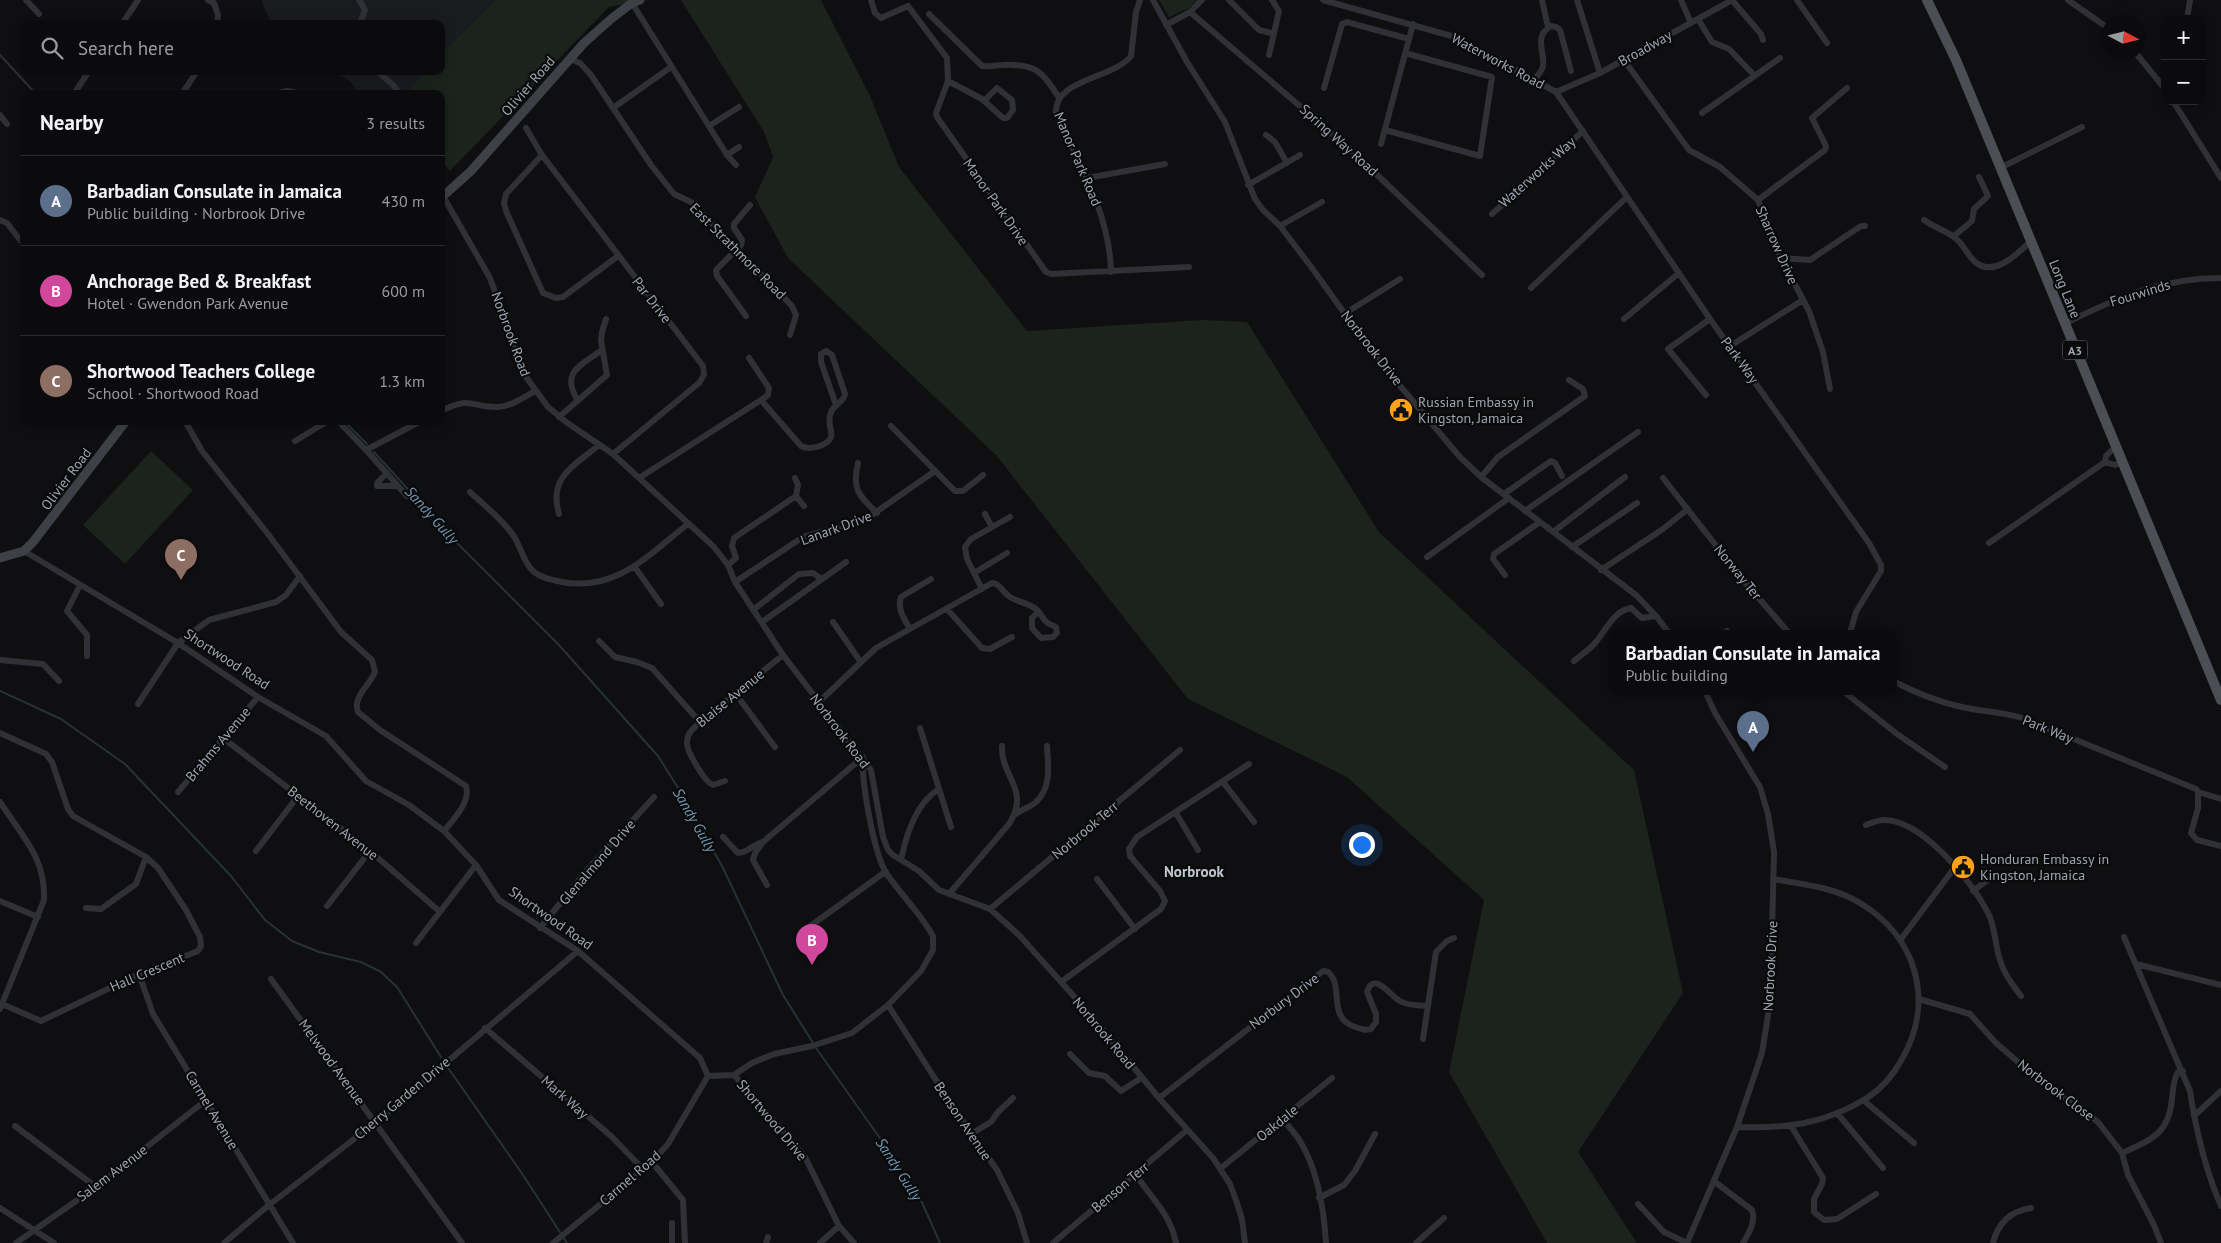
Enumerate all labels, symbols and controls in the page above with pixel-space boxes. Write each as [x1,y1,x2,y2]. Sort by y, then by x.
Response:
north arrow [2101,15,2146,60]
map controls [2161,15,2206,105]
button: + [2161,15,2206,60]
search box [20,20,445,75]
street label: Broadway [1615,26,1675,70]
street label: Waterworks Road [1448,29,1548,93]
icon: search [38,34,66,62]
text: Search here [78,36,174,60]
street label: Olivier Road [497,52,559,120]
button: − [2161,60,2206,105]
street label: Spring Way Road [1296,100,1382,180]
text: Nearby [40,109,103,136]
street label: Manor Park Road [1050,109,1106,209]
text: 3 results [366,113,425,133]
street label: Waterworks Way [1495,132,1580,211]
street label: Manor Park Drive [959,155,1033,249]
text: Barbadian Consulate in Jamaica [87,179,342,203]
text: A [51,191,61,211]
text: 430 m [382,191,425,211]
street label: East Strathmore Road [686,199,790,303]
text: Public building · Norbrook Drive [87,203,305,223]
street label: Sharrow Drive [1752,203,1802,287]
street label: Long Lane [2045,257,2085,321]
text: Anchorage Bed & Breakfast [87,269,311,293]
street label: Par Drive [628,273,676,327]
street label: Fourwinds [2108,275,2172,311]
text: B [51,281,61,301]
text: 600 m [382,281,425,301]
street label: Norbrook Road [487,289,535,379]
text: Hotel · Gwendon Park Avenue [87,293,288,313]
street label: Norbrook Drive [1337,307,1407,389]
street label: Park Way [1717,333,1763,387]
road number: A3 [2062,340,2088,360]
text: Shortwood Teachers College [87,359,315,383]
text: C [52,371,60,391]
text: 1.3 km [379,371,425,391]
text: School · Shortwood Road [87,383,259,403]
place label: Russian Embassy in Kingston, Jamaica [1418,393,1534,427]
public building icon: Russian Embassy in Kingston, Jamaica [1388,397,1414,423]
street label: Olivier Road [37,444,95,514]
water label: Sandy Gully [401,482,464,549]
street label: Lanark Drive [798,507,874,549]
pin: C [165,539,197,580]
street label: Norway Ter [1710,541,1766,604]
street label: Shortwood Road [181,625,273,693]
popup [1609,630,1897,695]
text: Barbadian Consulate in Jamaica [1626,641,1880,665]
street label: Blaise Avenue [692,665,768,731]
text: Public building [1626,665,1728,685]
street label: Norbrook Road [806,690,874,772]
street label: Brahms Avenue [182,703,254,785]
pin: A [1737,711,1769,752]
street label: Park Way [2020,711,2077,748]
street label: Beethoven Avenue [284,782,382,864]
water label: Sandy Gully [669,784,722,857]
street label: Norbrook Terr [1048,797,1122,863]
street label: Glenalmond Drive [555,815,639,909]
your location [1349,832,1375,858]
place label: Honduran Embassy in Kingston, Jamaica [1980,850,2109,884]
public building icon: Honduran Embassy in Kingston, Jamaica [1950,854,1976,880]
district label: Norbrook [1164,862,1225,881]
street label: Shortwood Road [505,882,597,954]
street label: Norbrook Drive [1759,920,1781,1012]
pin: B [796,924,828,965]
street label: Hall Crescent [107,948,187,996]
street label: Norbury Drive [1246,969,1322,1033]
street label: Norbrook Road [1069,993,1139,1073]
street label: Melwood Avenue [295,1015,369,1109]
street label: Cherry Garden Drive [350,1053,454,1143]
street label: Norbrook Close [2014,1055,2098,1125]
street label: Carmel Avenue [181,1067,243,1153]
street label: Mark Way [538,1071,593,1123]
street label: Shortwood Drive [733,1076,811,1164]
street label: Benson Avenue [930,1078,996,1164]
street label: Oakdale [1252,1101,1302,1145]
water label: Sandy Gully [872,1134,927,1205]
street label: Salem Avenue [73,1141,151,1205]
street label: Carmel Road [596,1146,664,1210]
street label: Benson Terr [1087,1157,1153,1216]

